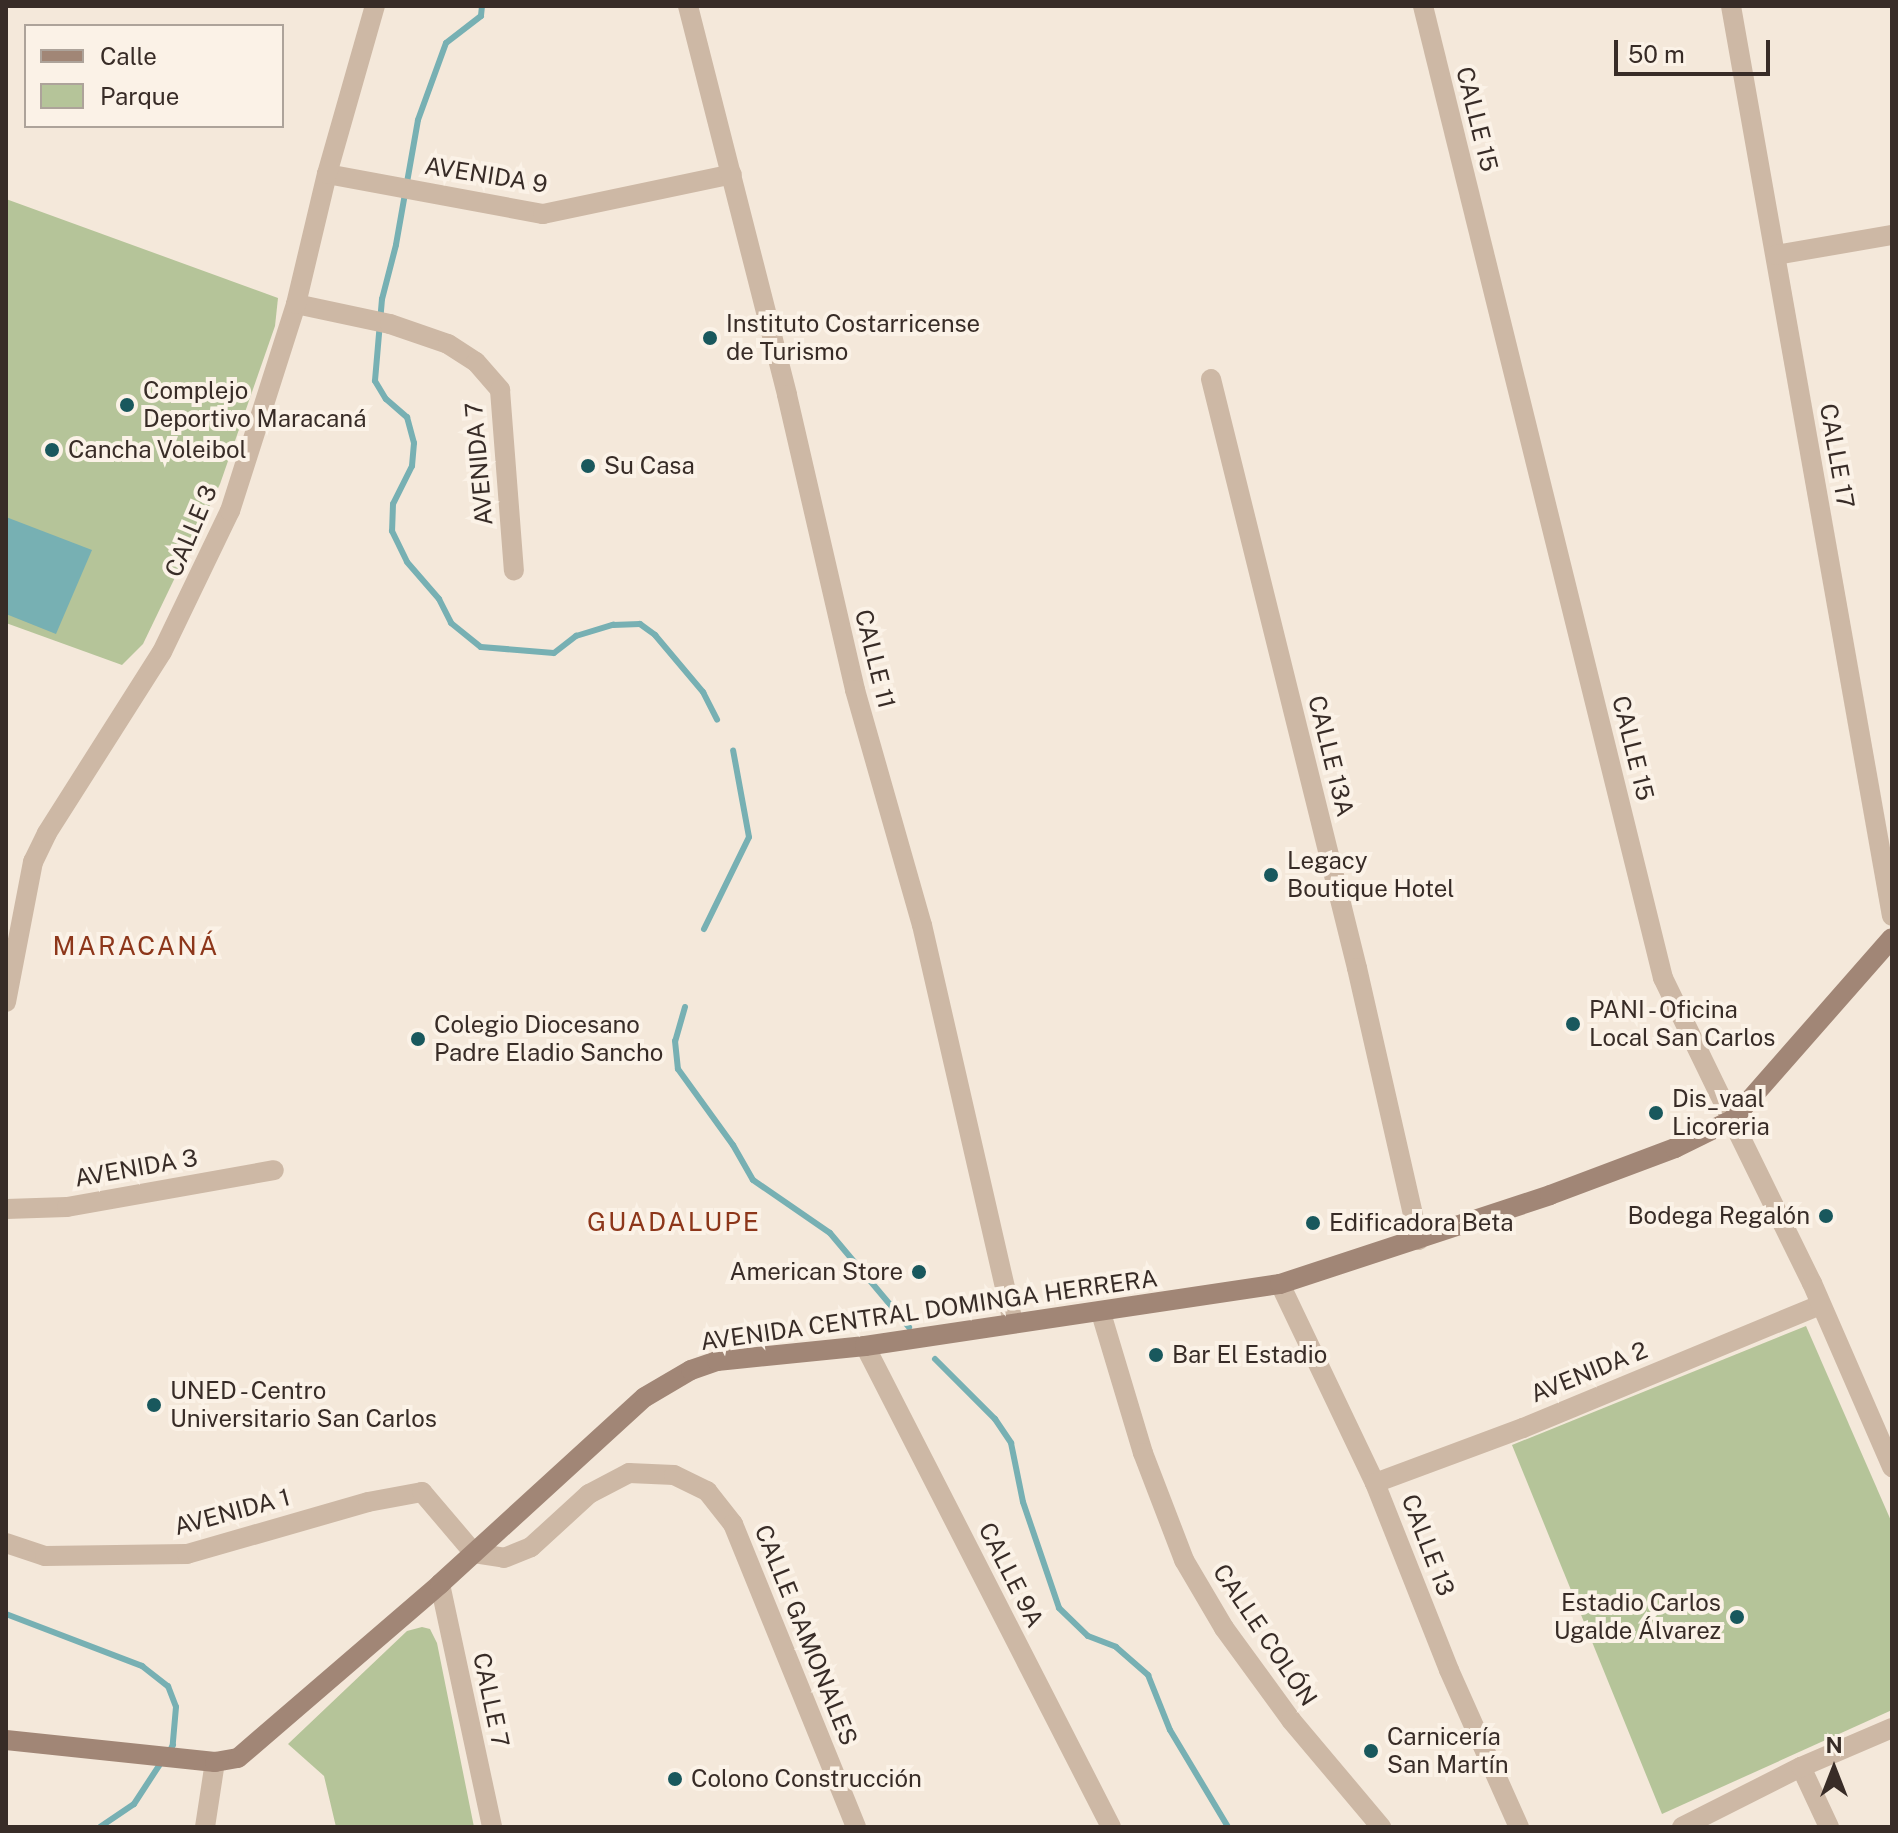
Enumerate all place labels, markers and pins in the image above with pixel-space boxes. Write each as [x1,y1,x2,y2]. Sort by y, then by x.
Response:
place label: Instituto Costarricense de Turismo [726,310,980,366]
marker: Instituto Costarricense de Turismo [701,329,719,347]
place label: Complejo Deportivo Maracaná [143,377,367,433]
marker: Complejo Deportivo Maracaná [118,396,136,414]
place label: Cancha Voleibol [68,436,247,464]
marker: Cancha Voleibol [43,441,61,459]
place label: Su Casa [604,452,695,480]
marker: Su Casa [579,457,597,475]
place label: Legacy Boutique Hotel [1287,847,1455,903]
marker: Legacy Boutique Hotel [1262,866,1280,884]
place label: PANI - Oficina Local San Carlos [1589,996,1775,1052]
place label: Colegio Diocesano Padre Eladio Sancho [434,1011,664,1067]
marker: PANI - Oficina Local San Carlos [1564,1015,1582,1033]
marker: Colegio Diocesano Padre Eladio Sancho [409,1030,427,1048]
place label: Dis_vaal Licoreria [1672,1085,1770,1141]
marker: Dis_vaal Licoreria [1647,1104,1665,1122]
place label: Bodega Regalón [1627,1202,1810,1230]
marker: Bodega Regalón [1817,1207,1835,1225]
place label: Edificadora Beta [1329,1209,1513,1237]
marker: Edificadora Beta [1304,1214,1322,1232]
place label: American Store [729,1258,903,1286]
marker: American Store [910,1263,928,1281]
place label: Bar El Estadio [1172,1341,1327,1369]
marker: Bar El Estadio [1147,1346,1165,1364]
place label: UNED - Centro Universitario San Carlos [170,1377,437,1433]
marker: UNED - Centro Universitario San Carlos [145,1396,163,1414]
place label: Estadio Carlos Ugalde Álvarez [1554,1589,1721,1645]
marker: Estadio Carlos Ugalde Álvarez [1728,1608,1746,1626]
place label: Carnicería San Martín [1387,1723,1509,1779]
marker: Carnicería San Martín [1362,1742,1380,1760]
place label: Colono Construcción [691,1765,922,1793]
marker: Colono Construcción [666,1770,684,1788]

